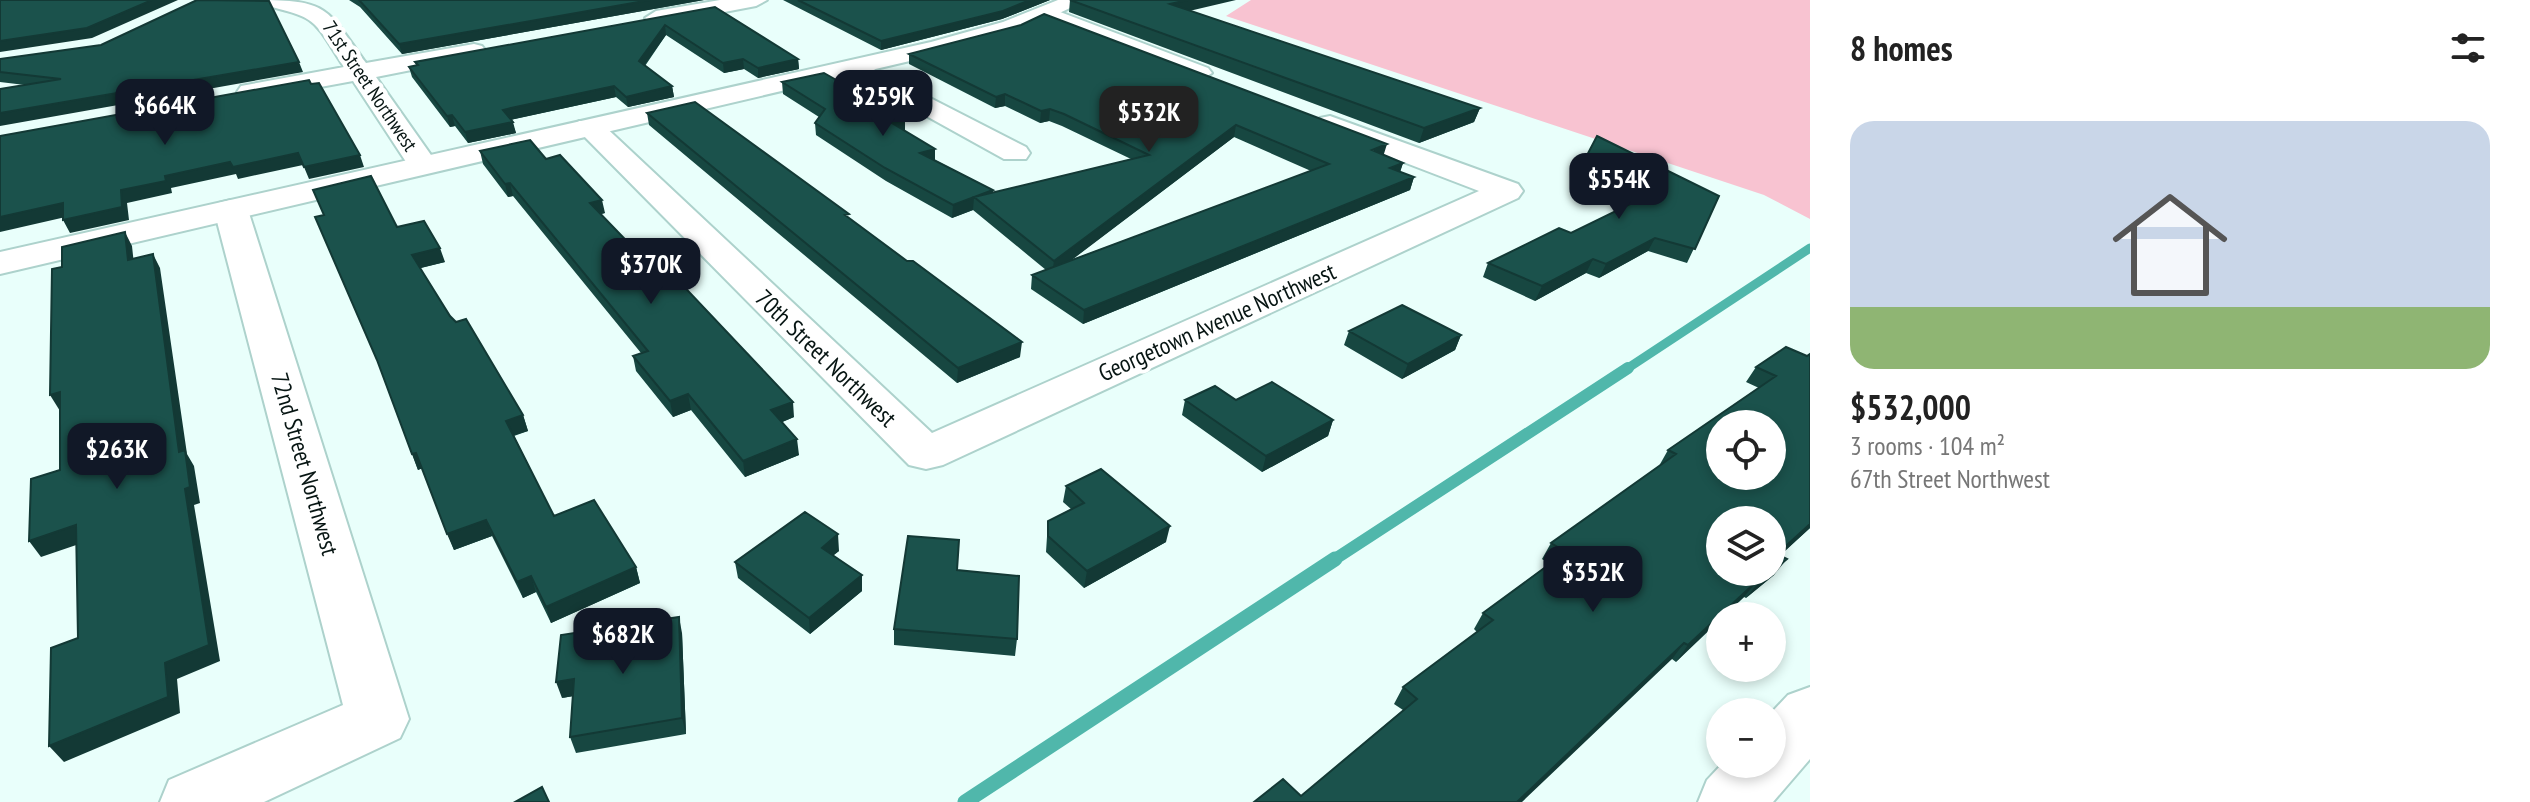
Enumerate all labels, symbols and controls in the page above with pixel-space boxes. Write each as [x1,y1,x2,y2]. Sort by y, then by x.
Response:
street label: 71st Street Northwest [317,16,424,157]
text: 8 homes [1850,26,1953,70]
icon: filters [2446,26,2490,70]
pin: $259K [827,70,939,138]
pin: $664K [109,79,221,147]
text: $259K [851,79,915,112]
pin: $532K [1093,86,1205,154]
text: $664K [133,88,197,121]
text: $532K [1117,95,1181,128]
pin: $554K [1563,153,1675,221]
text: $554K [1587,162,1651,195]
icon: home [2098,173,2242,317]
pin: $370K [595,238,707,306]
text: $370K [619,247,683,280]
street label: Georgetown Avenue Northwest [1094,256,1341,388]
street label: 70th Street Northwest [749,283,904,434]
street label: 72nd Street Northwest [264,369,346,559]
text: $532,000 [1850,385,1971,429]
map controls [1706,410,1786,778]
button: locate [1706,410,1786,490]
pin: $263K [61,423,173,491]
text: 3 rooms · 104 m² [1850,429,2005,462]
text: $263K [85,432,149,465]
text: 67th Street Northwest [1850,462,2050,495]
button: layers [1706,506,1786,586]
pin: $352K [1537,546,1649,614]
text: $352K [1561,555,1625,588]
button: + [1706,602,1786,682]
pin: $682K [567,608,679,676]
text: $682K [591,617,655,650]
button: − [1706,698,1786,778]

